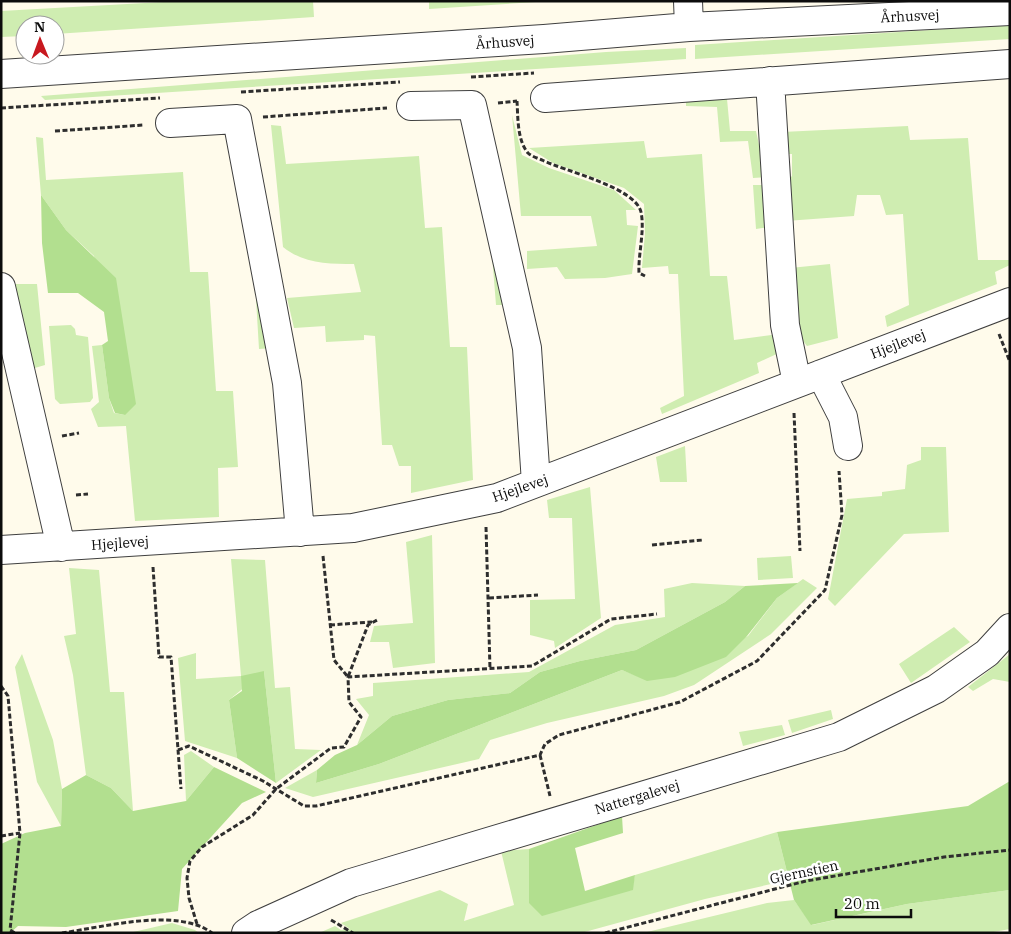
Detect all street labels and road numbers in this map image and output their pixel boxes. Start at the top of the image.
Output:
street label: Århusvej [880,4,940,27]
street label: Århusvej [475,30,535,53]
street label: Hjejlevej [868,325,928,363]
street label: Hjejlevej [490,470,550,506]
street label: Hjejlevej [91,532,149,554]
street label: Nattergalevej [592,776,682,818]
street label: Gjernstien [768,856,840,888]

